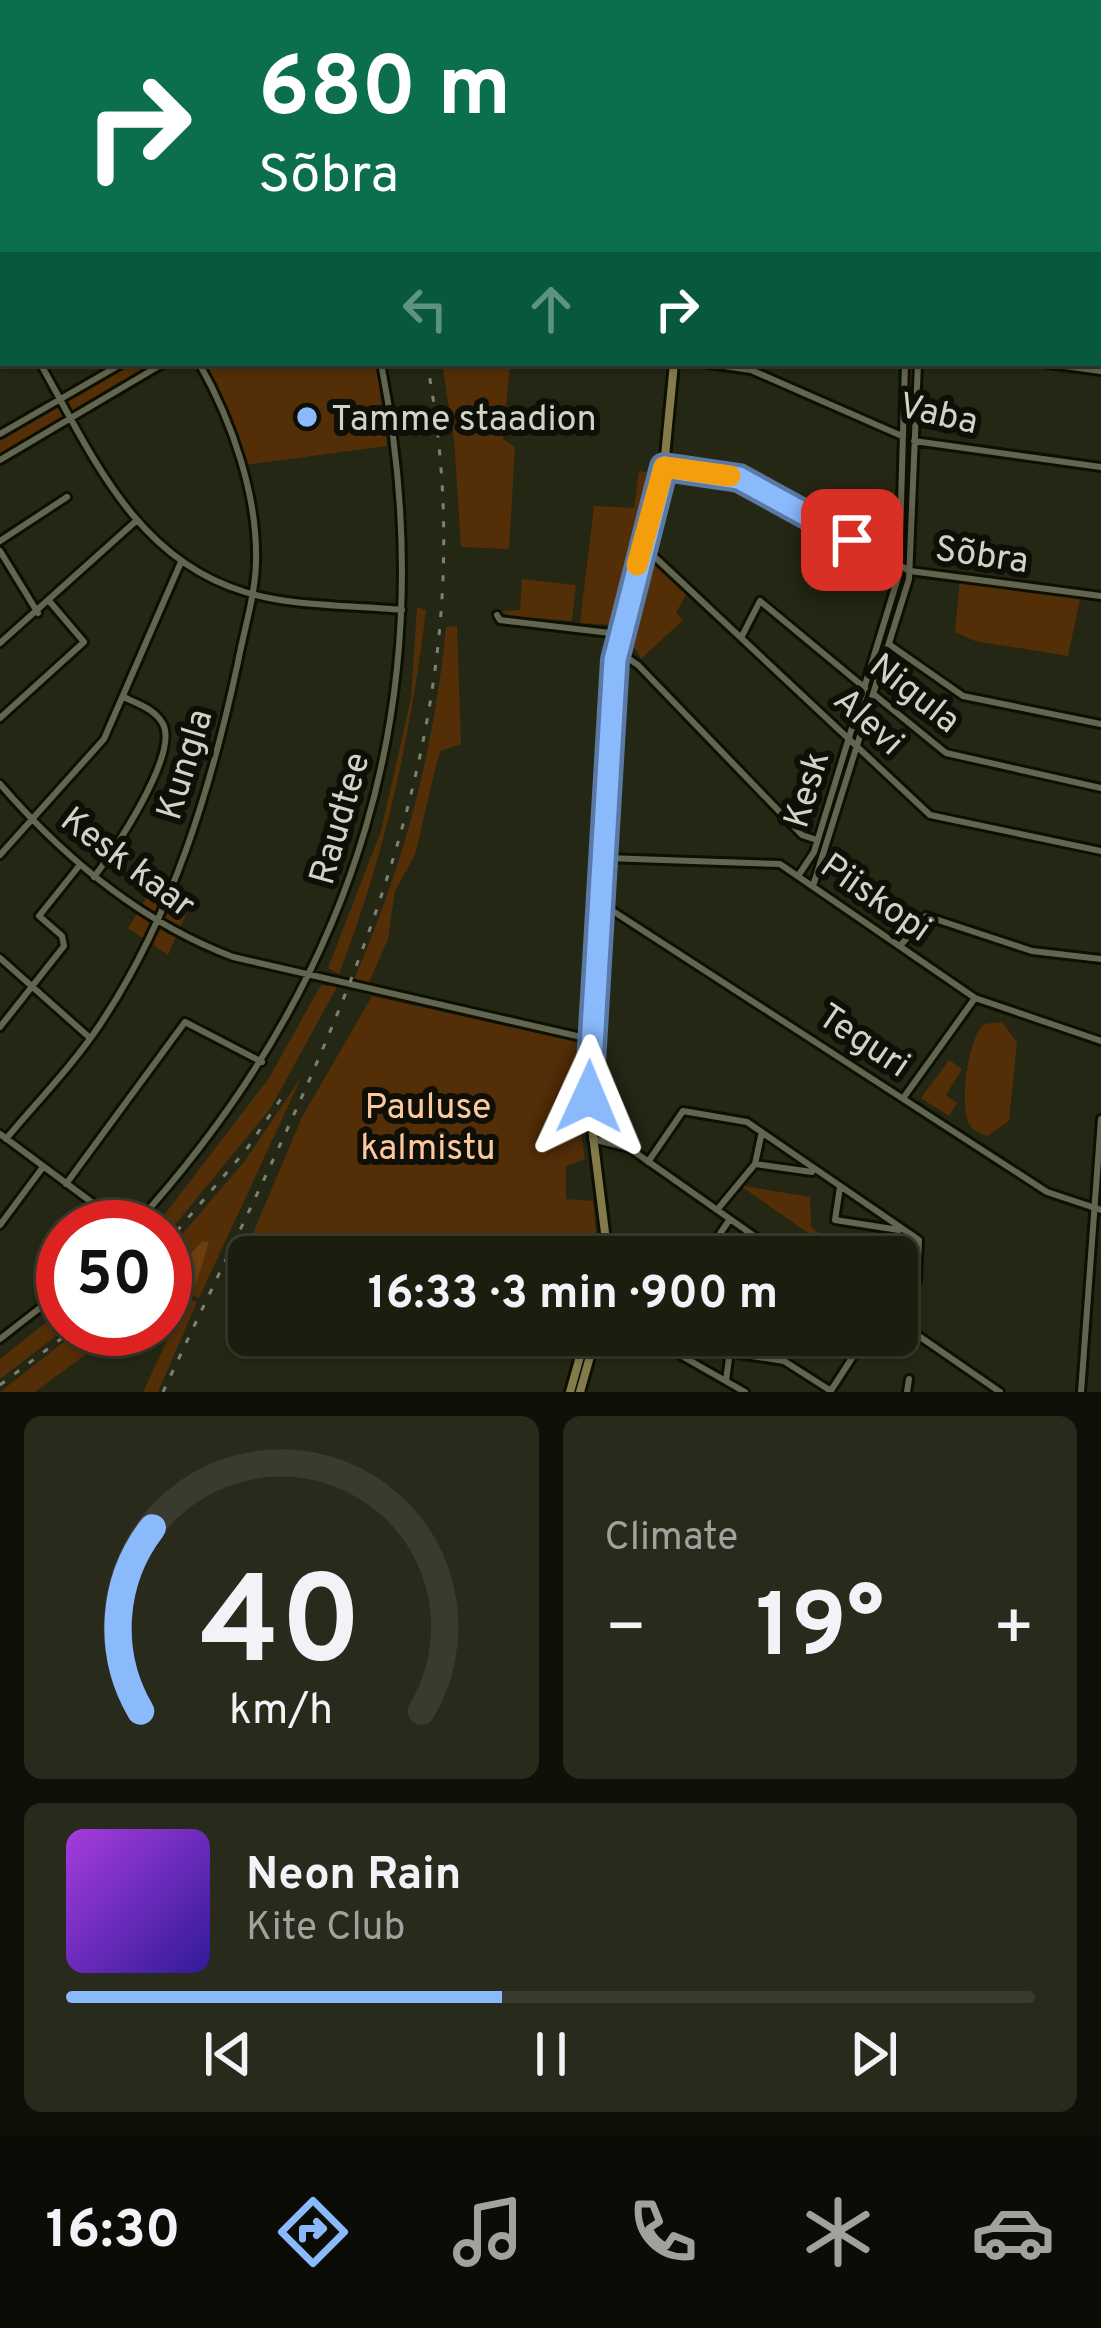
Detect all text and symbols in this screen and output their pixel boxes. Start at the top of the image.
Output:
text: 680 m [258,39,511,145]
icon: right [60,48,216,204]
text: Sõbra [258,143,399,212]
icon: left [392,276,458,342]
icon: ahead [518,276,584,342]
icon: right [644,276,710,342]
street label: Vaba [894,385,982,447]
place label: Tamme staadion [331,398,597,444]
marker: Tamme staadion [294,404,320,430]
pin [801,489,903,591]
icon: arrive [819,507,885,573]
street label: Sõbra [932,528,1031,586]
street label: Nigula [859,645,968,745]
street label: Alevi [822,679,912,767]
street label: Kungla [148,704,225,826]
street label: Kesk [775,746,842,834]
street label: Raudtee [301,748,383,891]
street label: Kesk kaar [50,799,203,930]
street label: Piiskopi [810,845,939,954]
street label: Teguri [808,995,918,1090]
position arrow [526,1034,652,1160]
park label: Pauluse kalmistu [360,1086,496,1173]
speed limit sign: 50 [36,1200,192,1356]
text: 16:33 · 3 min · 900 m [368,1267,778,1324]
text: Climate [605,1515,738,1564]
text: 40 [200,1550,362,1708]
text: 19° [755,1575,884,1688]
text: − [605,1590,647,1673]
text: + [992,1590,1035,1673]
text: km/h [229,1684,333,1738]
text: Neon Rain [246,1848,462,1905]
text: Kite Club [246,1905,405,1954]
icon: previous [195,2021,261,2087]
icon: pause [518,2021,584,2087]
icon: next [841,2021,907,2087]
icon: directions [271,2190,355,2274]
icon: music [446,2190,530,2274]
icon: phone [621,2190,705,2274]
icon: climate [796,2190,880,2274]
icon: car [971,2190,1055,2274]
text: 16:30 [46,2198,180,2267]

